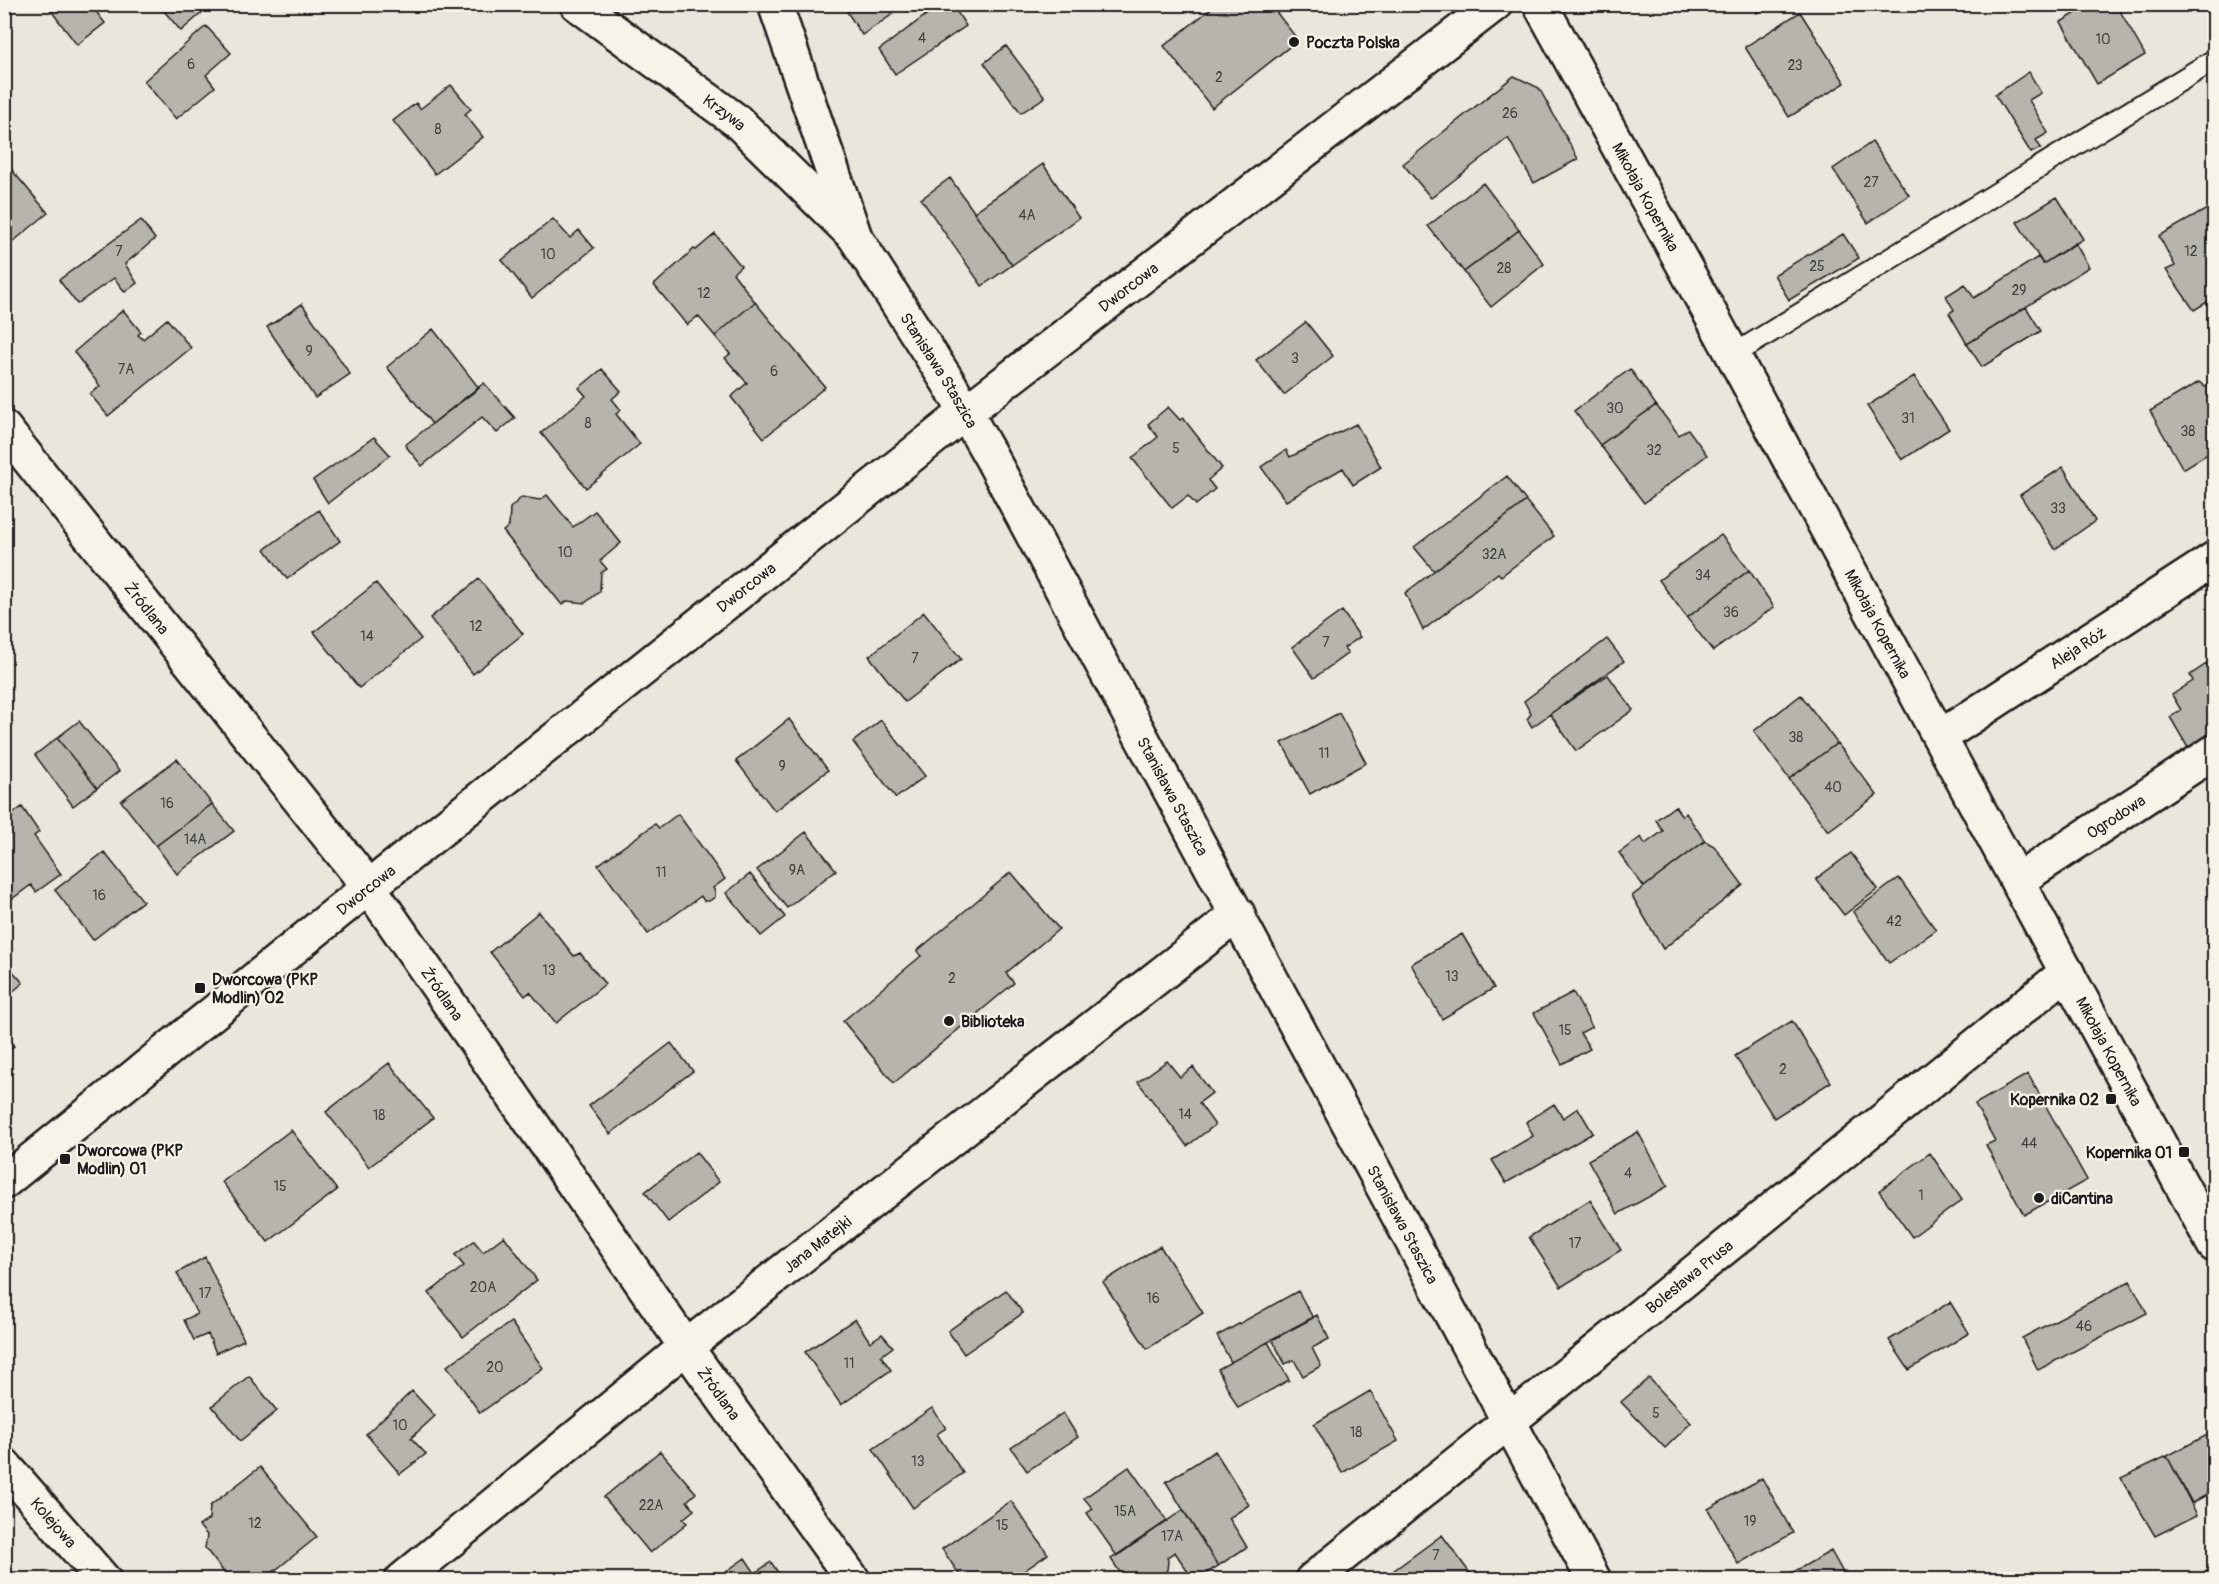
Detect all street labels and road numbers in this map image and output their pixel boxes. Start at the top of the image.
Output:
street label: Krzywa [699,90,750,135]
street label: Mikołaja Kopernika [1607,139,1683,255]
street label: Dworcowa [1095,258,1163,317]
street label: Stanisława Staszica [895,309,982,432]
street label: Dworcowa [713,558,780,617]
street label: Mikołaja Kopernika [1840,566,1915,682]
street label: Źródlana [120,579,173,639]
street label: Aleja Róż [2046,623,2110,674]
street label: Stanisława Staszica [1132,734,1212,860]
street label: Ogrodowa [2083,791,2150,844]
street label: Dworcowa [333,861,400,920]
street label: Źródlana [416,963,467,1025]
street label: Mikołaja Kopernika [2071,994,2146,1110]
street label: Stanisława Staszica [1362,1162,1442,1288]
street label: Jana Matejki [780,1212,856,1278]
street label: Bolesława Prusa [1642,1236,1737,1318]
street label: Źródlana [692,1363,744,1424]
street label: Kolejowa [26,1494,80,1552]

